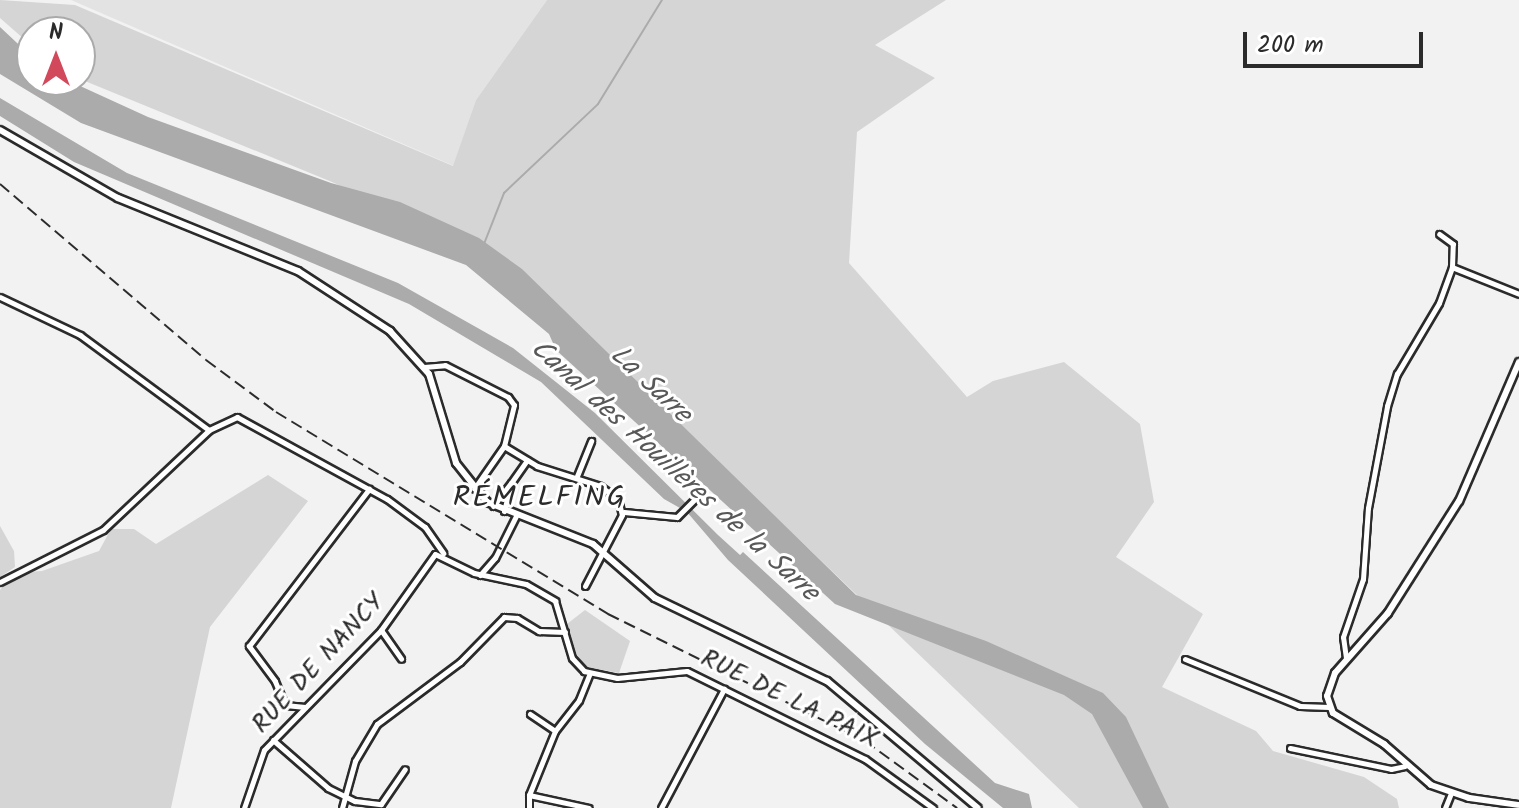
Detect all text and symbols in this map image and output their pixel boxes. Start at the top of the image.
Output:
north arrow [16,16,96,96]
text: N [49,16,63,51]
scale bar [1247,16,1427,66]
text: 200 m [1257,26,1324,65]
water label: Canal des Houillères de la Sarre [523,333,825,609]
water label: La Sarre [602,339,698,431]
district label: RÉMELFING [453,480,627,516]
street label: RUE DE NANCY [246,587,392,741]
street label: RUE DE LA PAIX [695,644,883,756]

